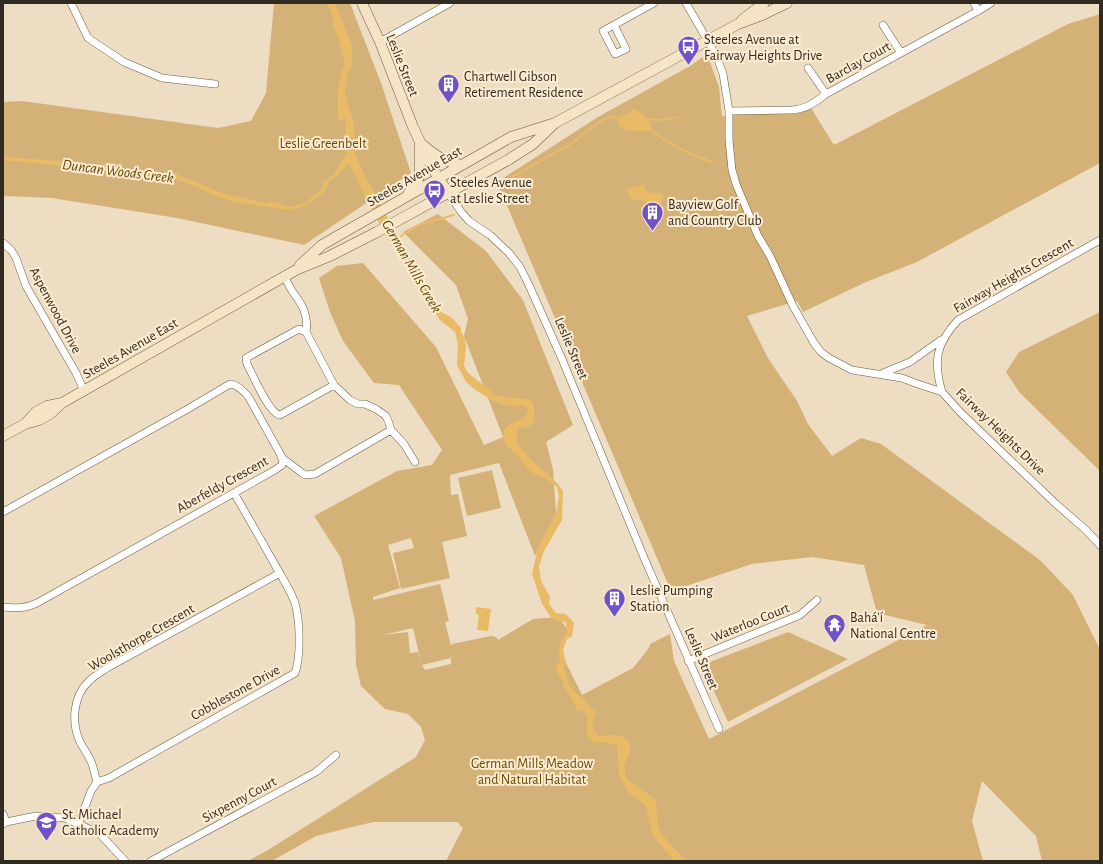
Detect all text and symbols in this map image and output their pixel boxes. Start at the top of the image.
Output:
street label: Leslie Street [383,32,421,99]
place label: Steeles Avenue at Fairway Heights Drive [704,33,822,63]
bus stop icon: Steeles Avenue at Fairway Heights Drive [676,34,702,67]
street label: Barclay Court [824,39,894,86]
place label: Chartwell Gibson Retirement Residence [464,70,583,100]
building icon: Chartwell Gibson Retirement Residence [436,71,462,104]
park label: Leslie Greenbelt [279,137,367,151]
street label: Steeles Avenue East [365,144,465,210]
water label: Duncan Woods Creek [61,157,175,186]
place label: Steeles Avenue at Leslie Street [450,176,532,206]
bus stop icon: Steeles Avenue at Leslie Street [422,177,448,210]
place label: Bayview Golf and Country Club [668,198,762,228]
building icon: Bayview Golf and Country Club [639,199,665,232]
water label: German Mills Creek [379,217,444,315]
street label: Fairway Heights Crescent [951,236,1076,316]
street label: Aspenwood Drive [27,265,84,356]
street label: Leslie Street [552,315,591,382]
street label: Steeles Avenue East [81,316,181,382]
street label: Fairway Heights Drive [953,386,1048,478]
street label: Aberfeldy Crescent [174,454,271,516]
place label: Leslie Pumping Station [630,584,713,614]
building icon: Leslie Pumping Station [601,585,627,618]
street label: Waterloo Court [709,601,792,645]
street label: Woolsthorpe Crescent [86,602,197,674]
place label: Bahá'í National Centre [850,611,936,641]
temple icon: Bahá'í National Centre [821,612,847,645]
street label: Leslie Street [682,625,721,692]
street label: Cobblestone Drive [189,663,282,723]
park label: German Mills Meadow and Natural Habitat [471,757,594,787]
street label: Sixpenny Court [200,774,279,825]
place label: St. Michael Catholic Academy [62,808,159,838]
school or university icon: St. Michael Catholic Academy [33,809,59,842]

